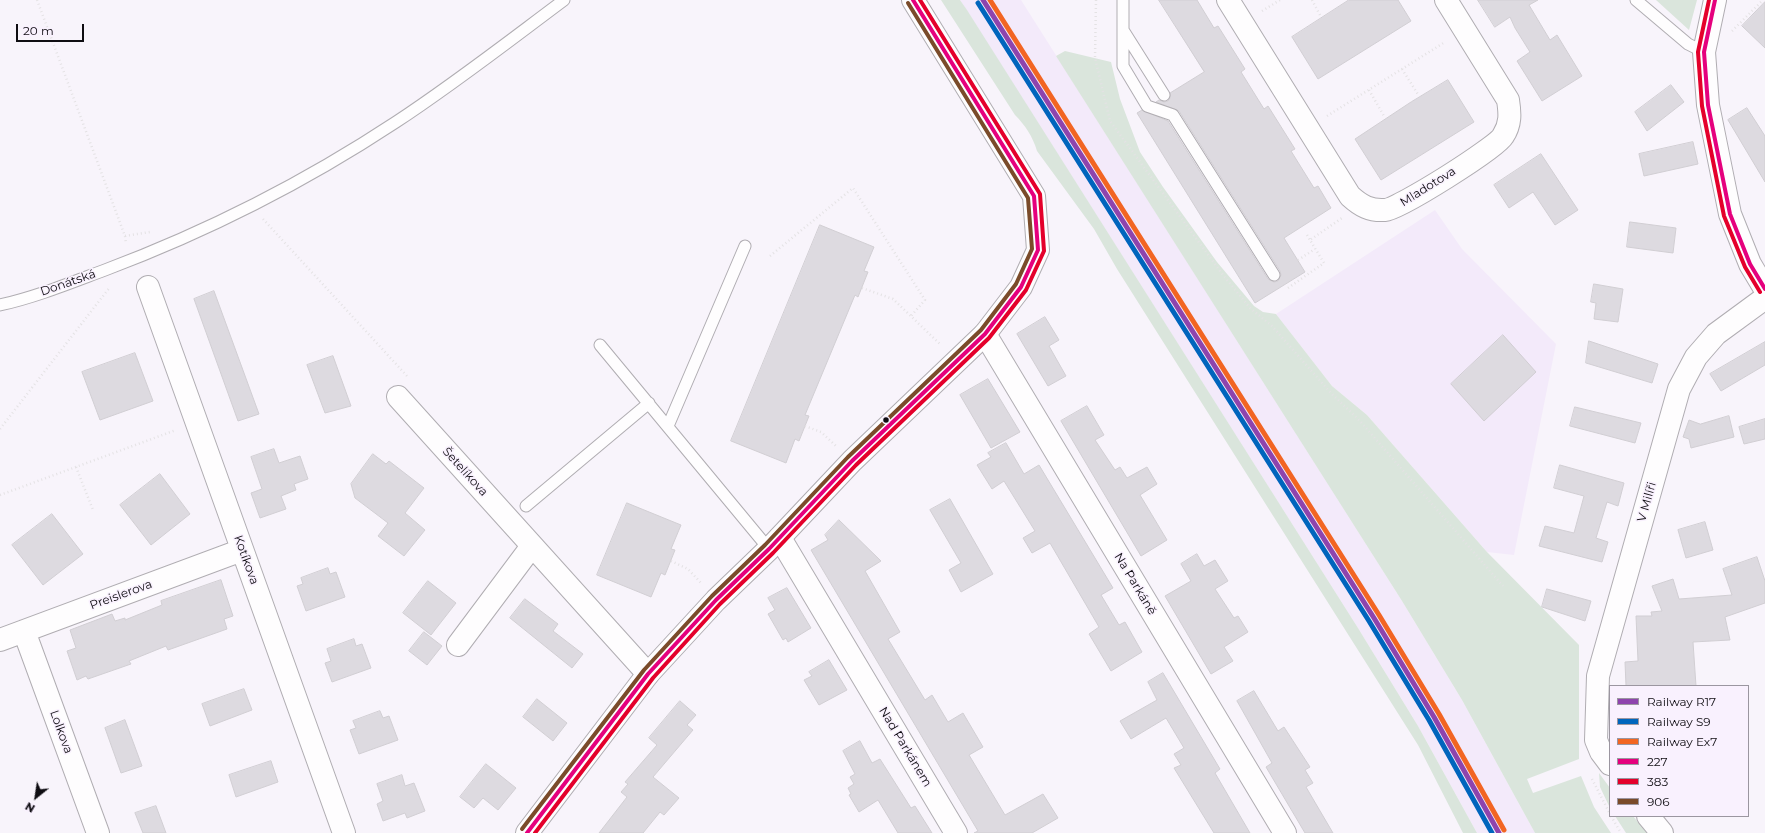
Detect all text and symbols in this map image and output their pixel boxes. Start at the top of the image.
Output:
scale bar [18,16,86,42]
text: 20 m [23,23,54,38]
street label: Mladotova [1398,164,1458,210]
street label: Donátská [38,267,98,299]
unlabelled marker [881,415,891,425]
street label: Šetelíkova [439,445,491,499]
street label: V Milíři [1634,480,1660,524]
street label: Kotíkova [230,533,262,587]
street label: Na Parkáně [1111,550,1159,618]
street label: Preislerova [88,577,154,613]
legend [1609,685,1749,817]
text: Railway R17 [1647,694,1716,709]
street label: Nad Parkánem [876,704,934,790]
street label: Lolkova [46,708,76,756]
text: Railway S9 [1647,714,1711,729]
text: Railway Ex7 [1647,734,1717,749]
text: 227 [1647,754,1668,769]
text: 383 [1647,774,1668,789]
north arrow [16,777,56,817]
text: 906 [1647,794,1670,809]
text: N [23,799,37,816]

